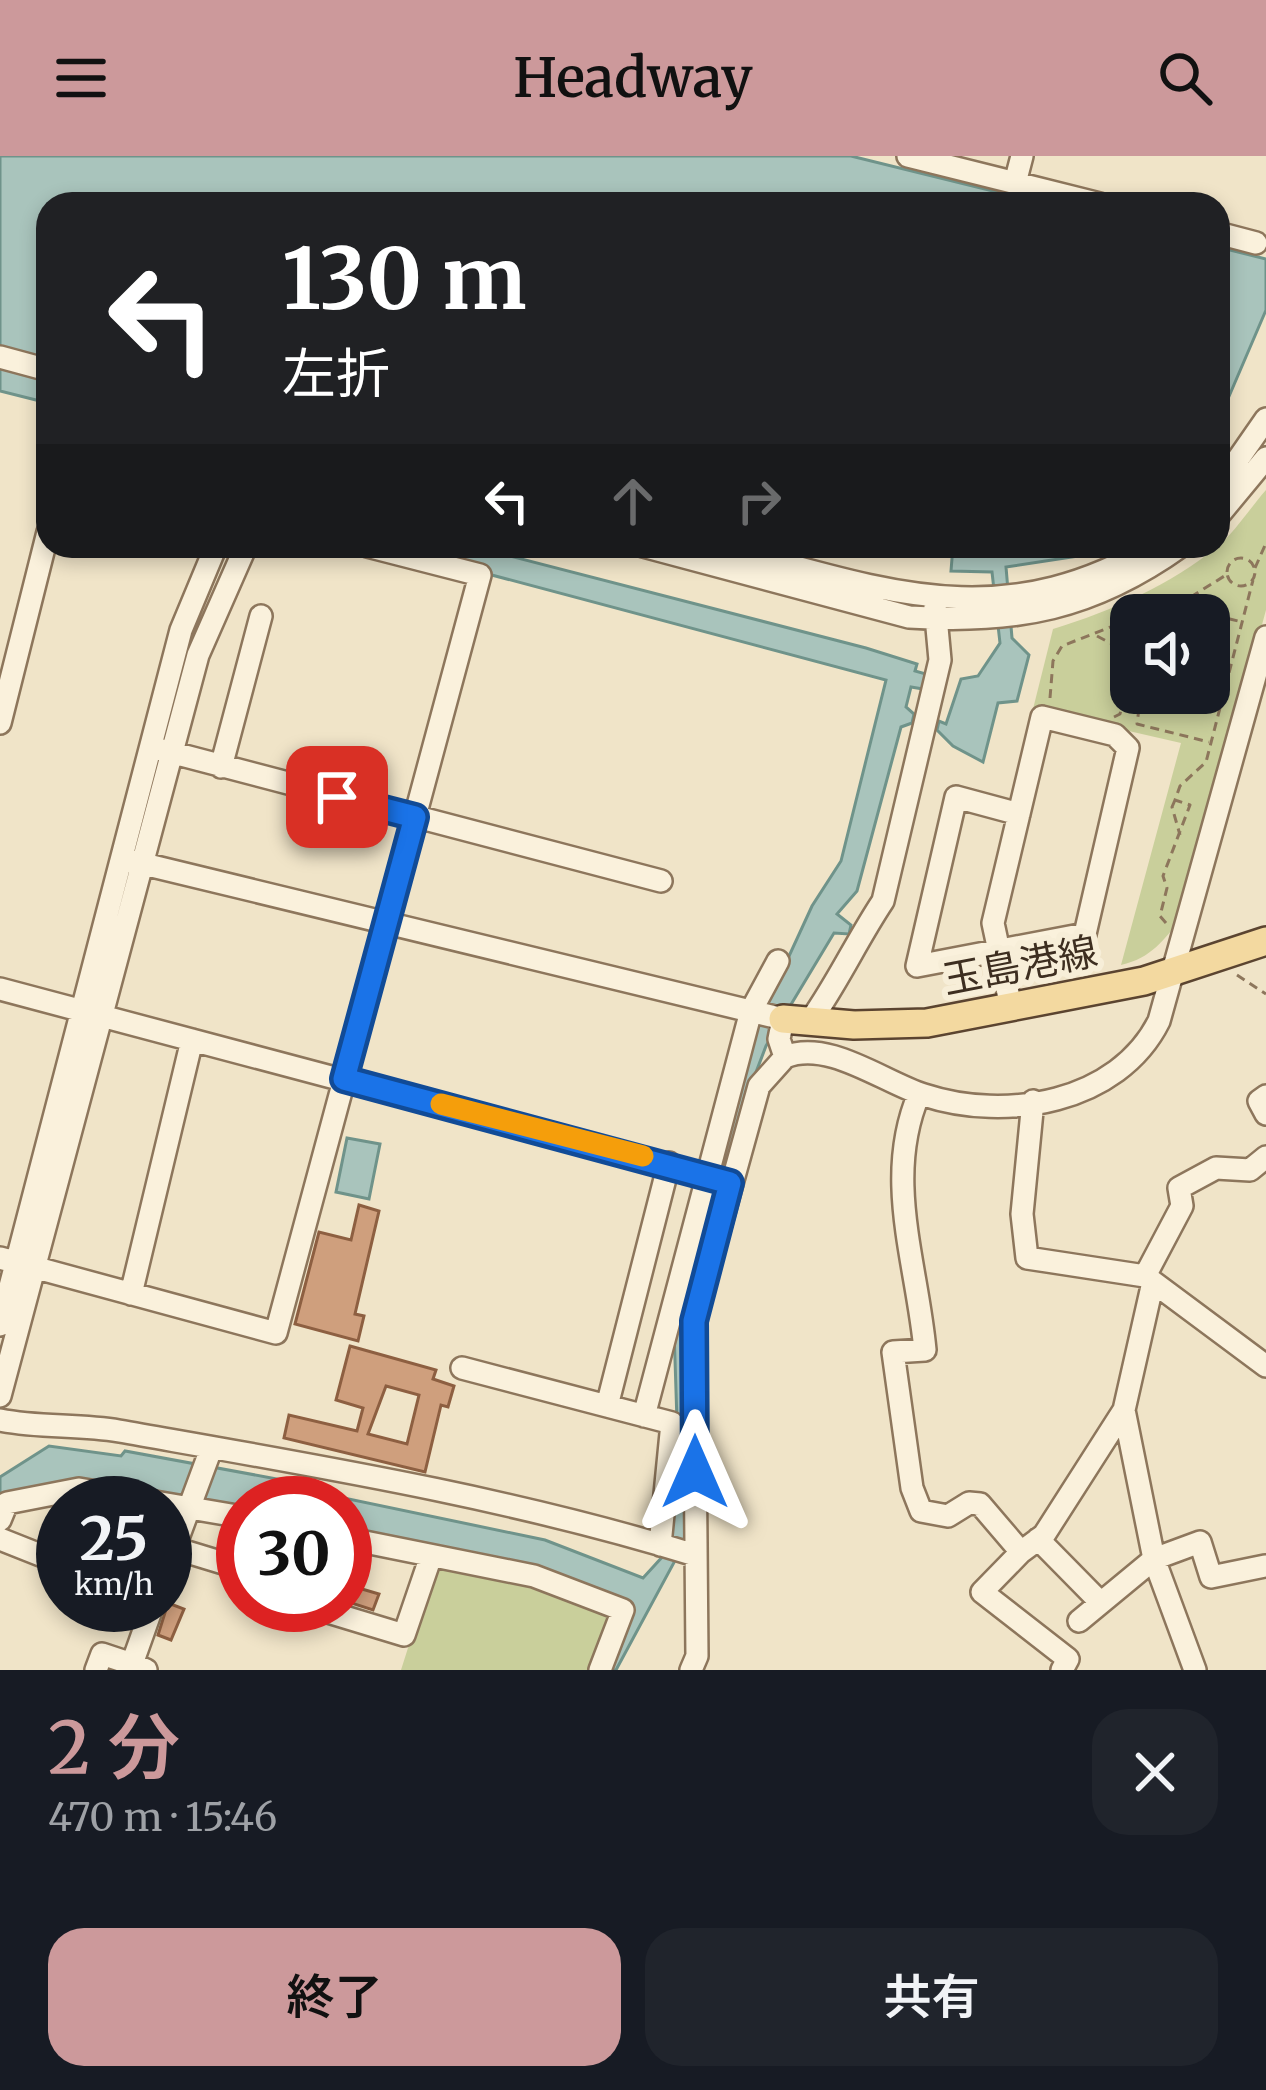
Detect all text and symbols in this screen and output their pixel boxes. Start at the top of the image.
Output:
text: Headway [513,44,753,112]
icon: menu [48,45,114,111]
icon: search [1152,45,1218,111]
text: 130 m [282,226,526,332]
icon: left [84,240,240,396]
text: 左折 [282,340,390,408]
icon: left [474,468,540,534]
icon: ahead [600,468,666,534]
icon: right [726,468,792,534]
map controls [1110,594,1230,714]
button: sound [1110,594,1230,714]
pin [286,746,388,848]
icon: arrive [304,764,370,830]
street label: 玉島港線 [939,927,1101,1004]
position arrow [632,1409,758,1535]
speed limit sign: 30 [216,1476,372,1632]
text: 25 [80,1501,148,1576]
text: km/h [74,1565,154,1603]
text: 2 分 [48,1702,180,1793]
button: close [1092,1709,1218,1835]
text: 470 m · 15:46 [48,1793,277,1842]
button: 終了 [48,1928,621,2066]
button: 共有 [645,1928,1218,2066]

